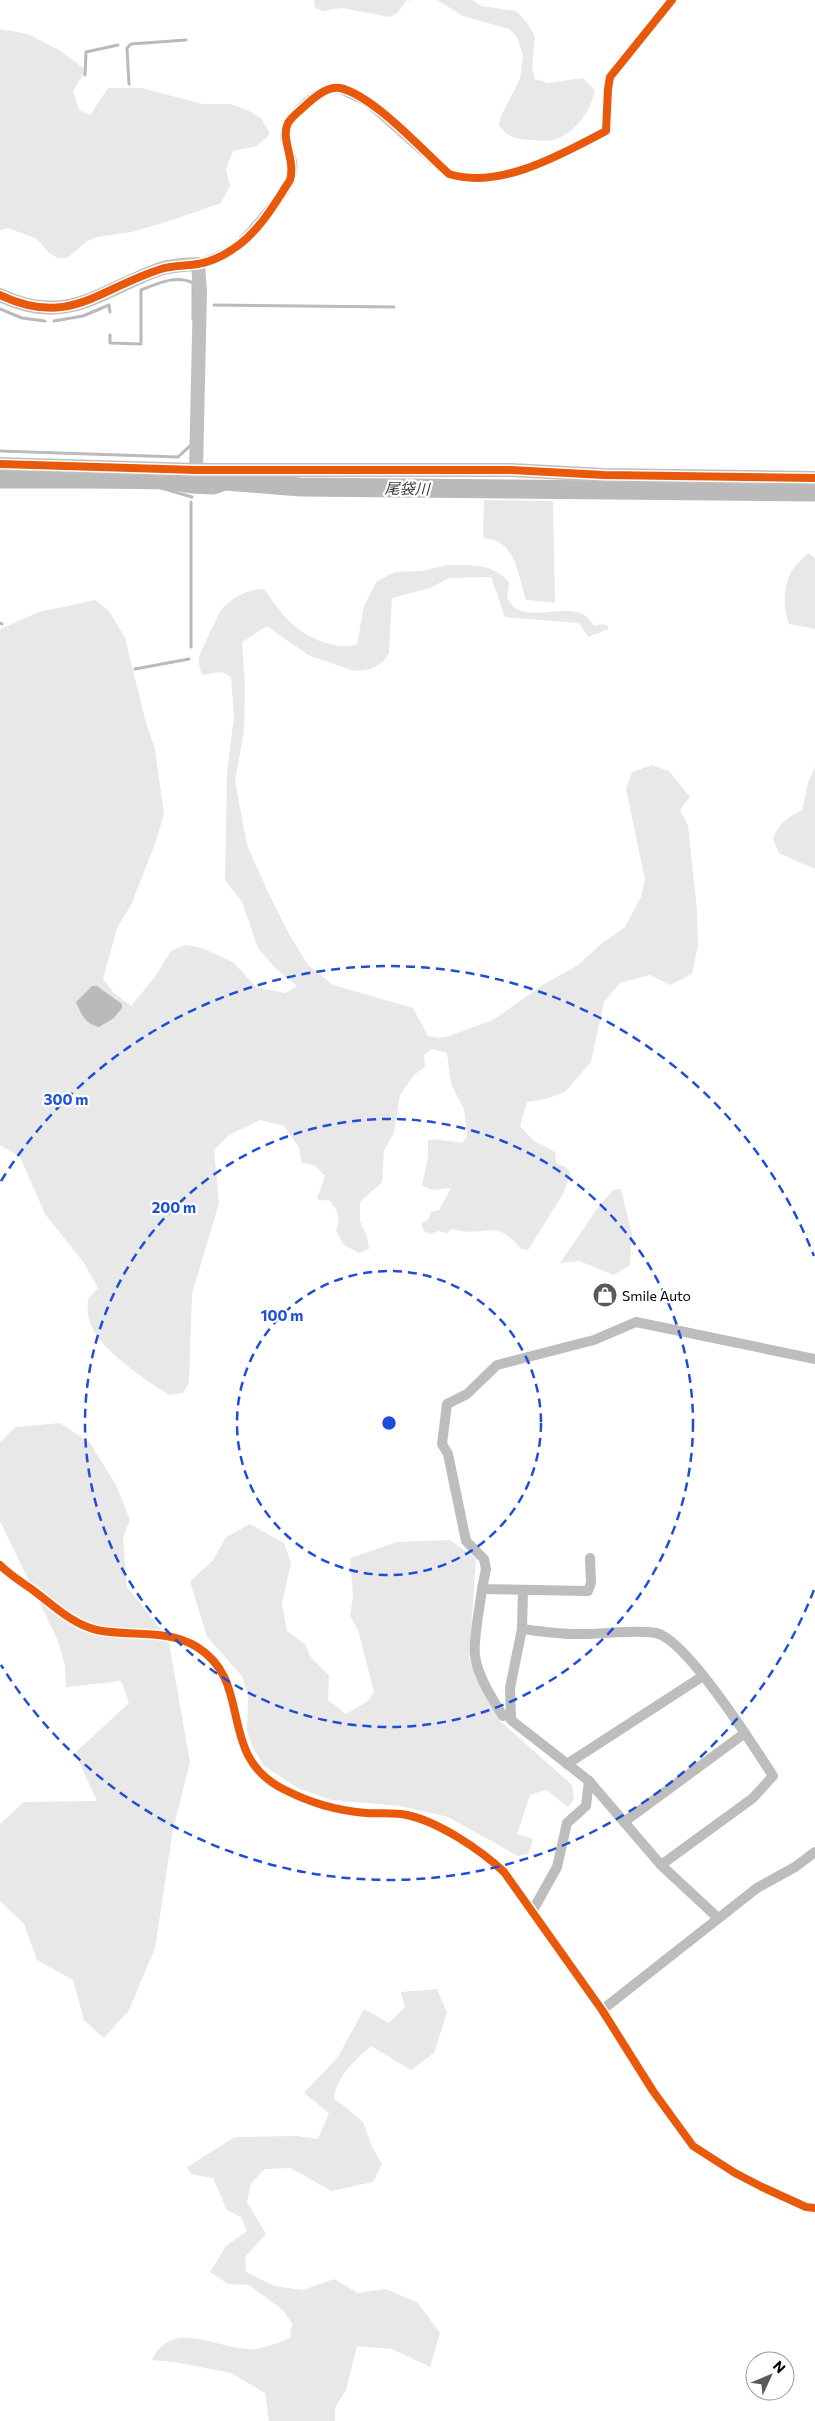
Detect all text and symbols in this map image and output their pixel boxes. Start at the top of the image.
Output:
water label: 尾袋川 [384,479,432,497]
text: 300 m [44,1090,88,1108]
text: 200 m [152,1198,196,1216]
shop icon: Smile Auto [592,1282,618,1308]
place label: Smile Auto [622,1287,691,1304]
text: 100 m [261,1306,303,1324]
centre of rings [380,1414,398,1432]
north arrow [745,2351,795,2401]
text: N [770,2357,789,2376]

